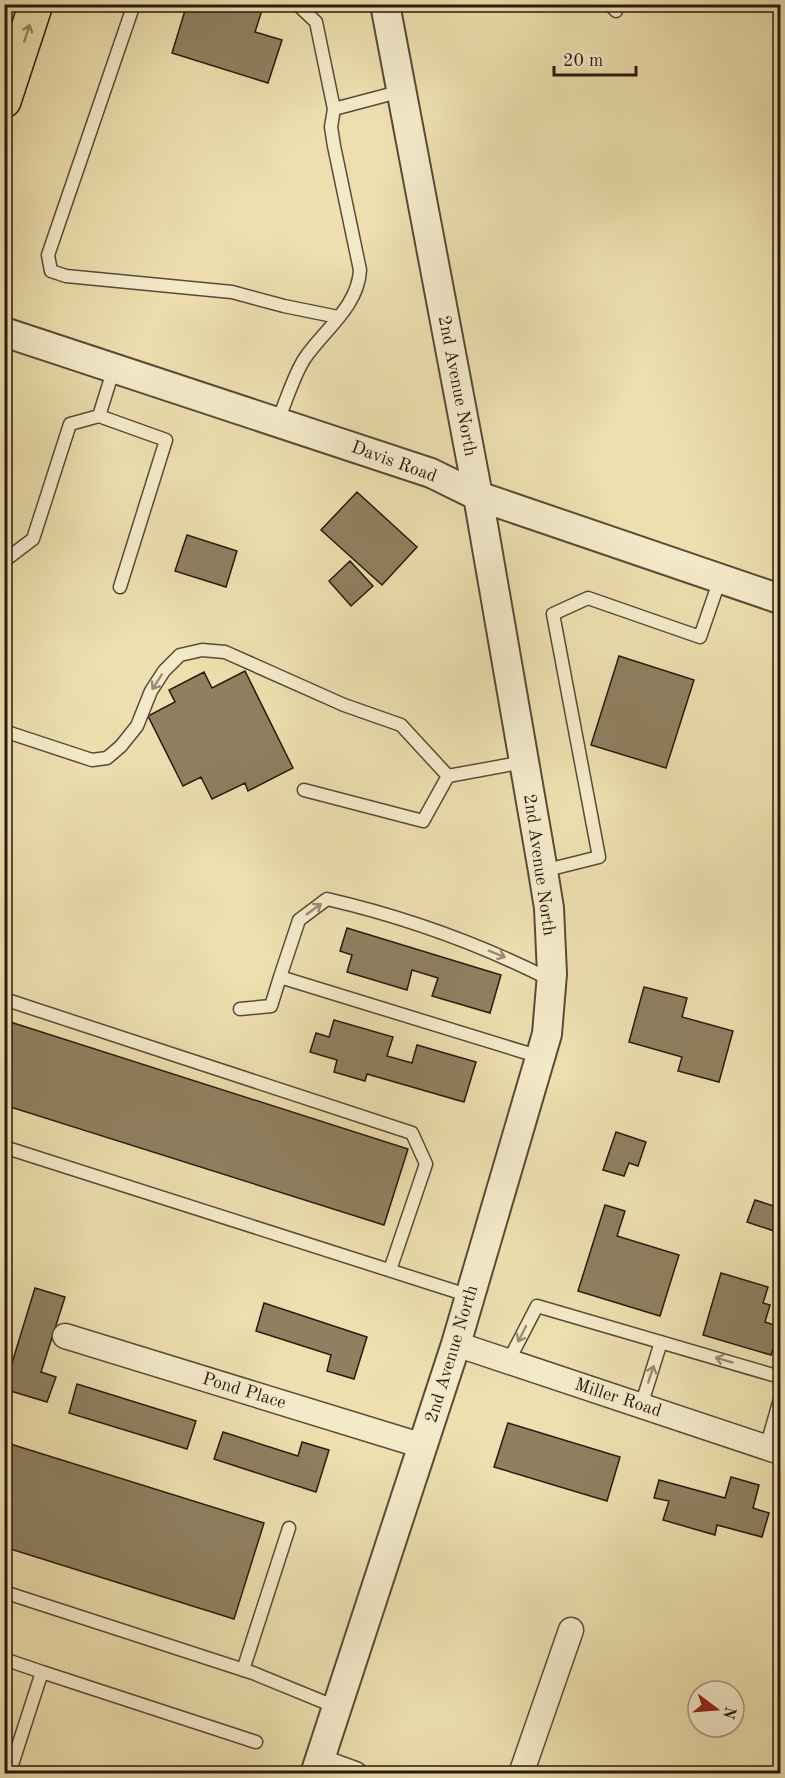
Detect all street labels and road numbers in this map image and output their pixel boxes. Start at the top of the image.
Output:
street label: 2nd Avenue North [435,314,480,458]
street label: Davis Road [349,438,439,486]
street label: 2nd Avenue North [520,793,558,937]
street label: 2nd Avenue North [422,1283,482,1425]
street label: Pond Place [200,1370,288,1412]
street label: Miller Road [572,1375,664,1421]

